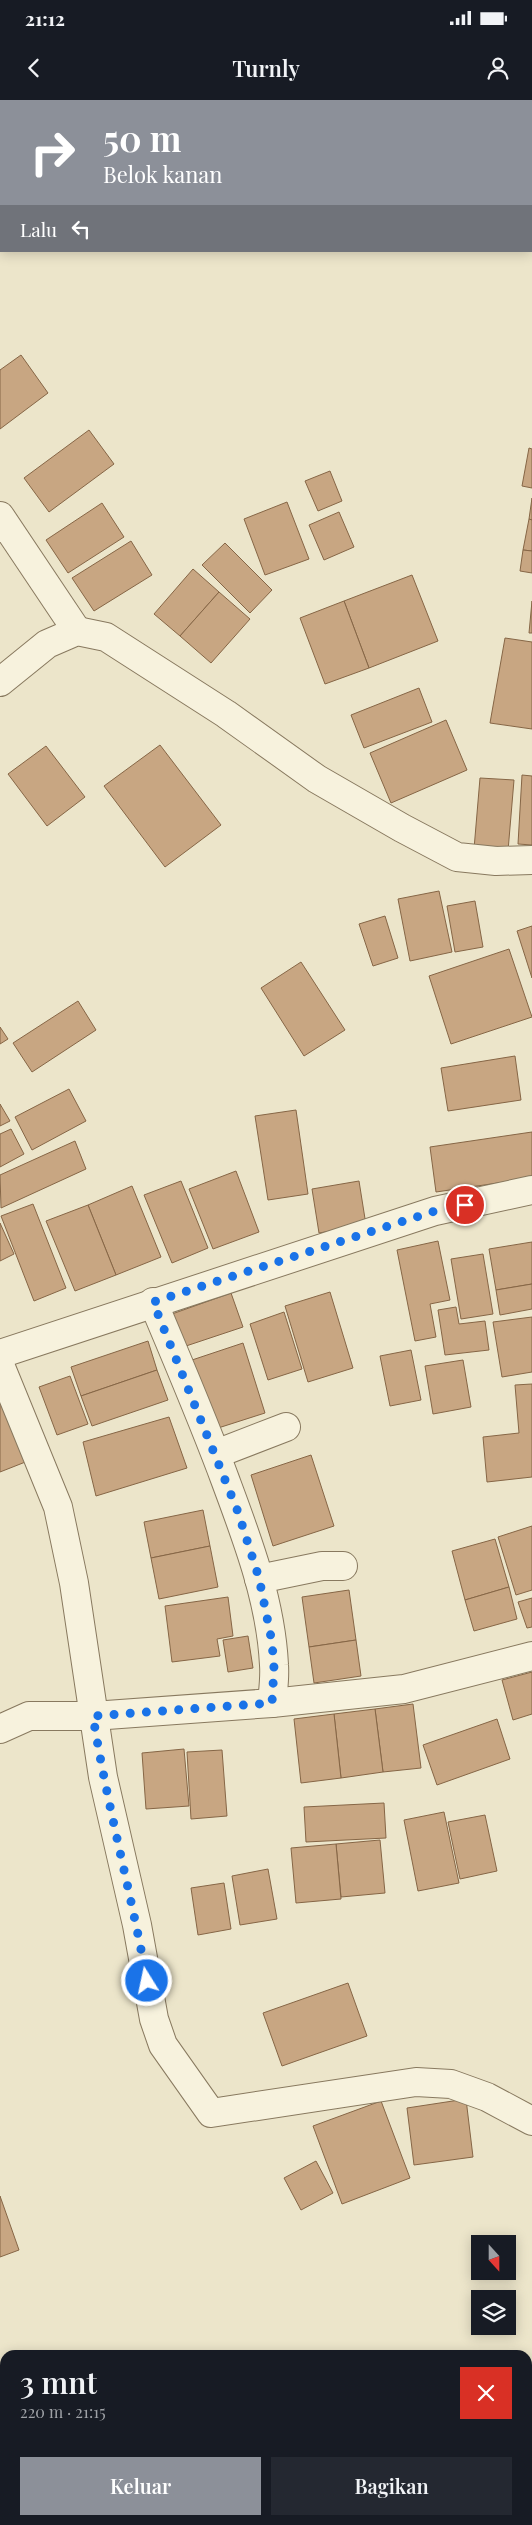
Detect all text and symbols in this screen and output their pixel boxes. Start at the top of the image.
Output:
text: 21:12 [25,5,65,31]
text: Turnly [232,53,300,83]
icon: back [20,54,48,82]
icon: person [484,54,512,82]
text: 50 m [103,114,181,161]
icon: right [20,120,85,185]
text: Belok kanan [103,159,222,189]
icon: left [67,215,95,243]
text: Lalu [20,216,57,242]
pin [444,1184,486,1226]
icon: arrive [451,1191,479,1219]
position arrow [120,1954,172,2006]
north arrow [471,2235,516,2280]
map controls [471,2235,516,2335]
button: layers [471,2290,516,2335]
text: 3 mnt [20,2362,97,2402]
button: close [460,2367,512,2419]
text: 220 m · 21:15 [20,2401,106,2422]
button: Keluar [20,2457,261,2515]
button: Bagikan [271,2457,512,2515]

